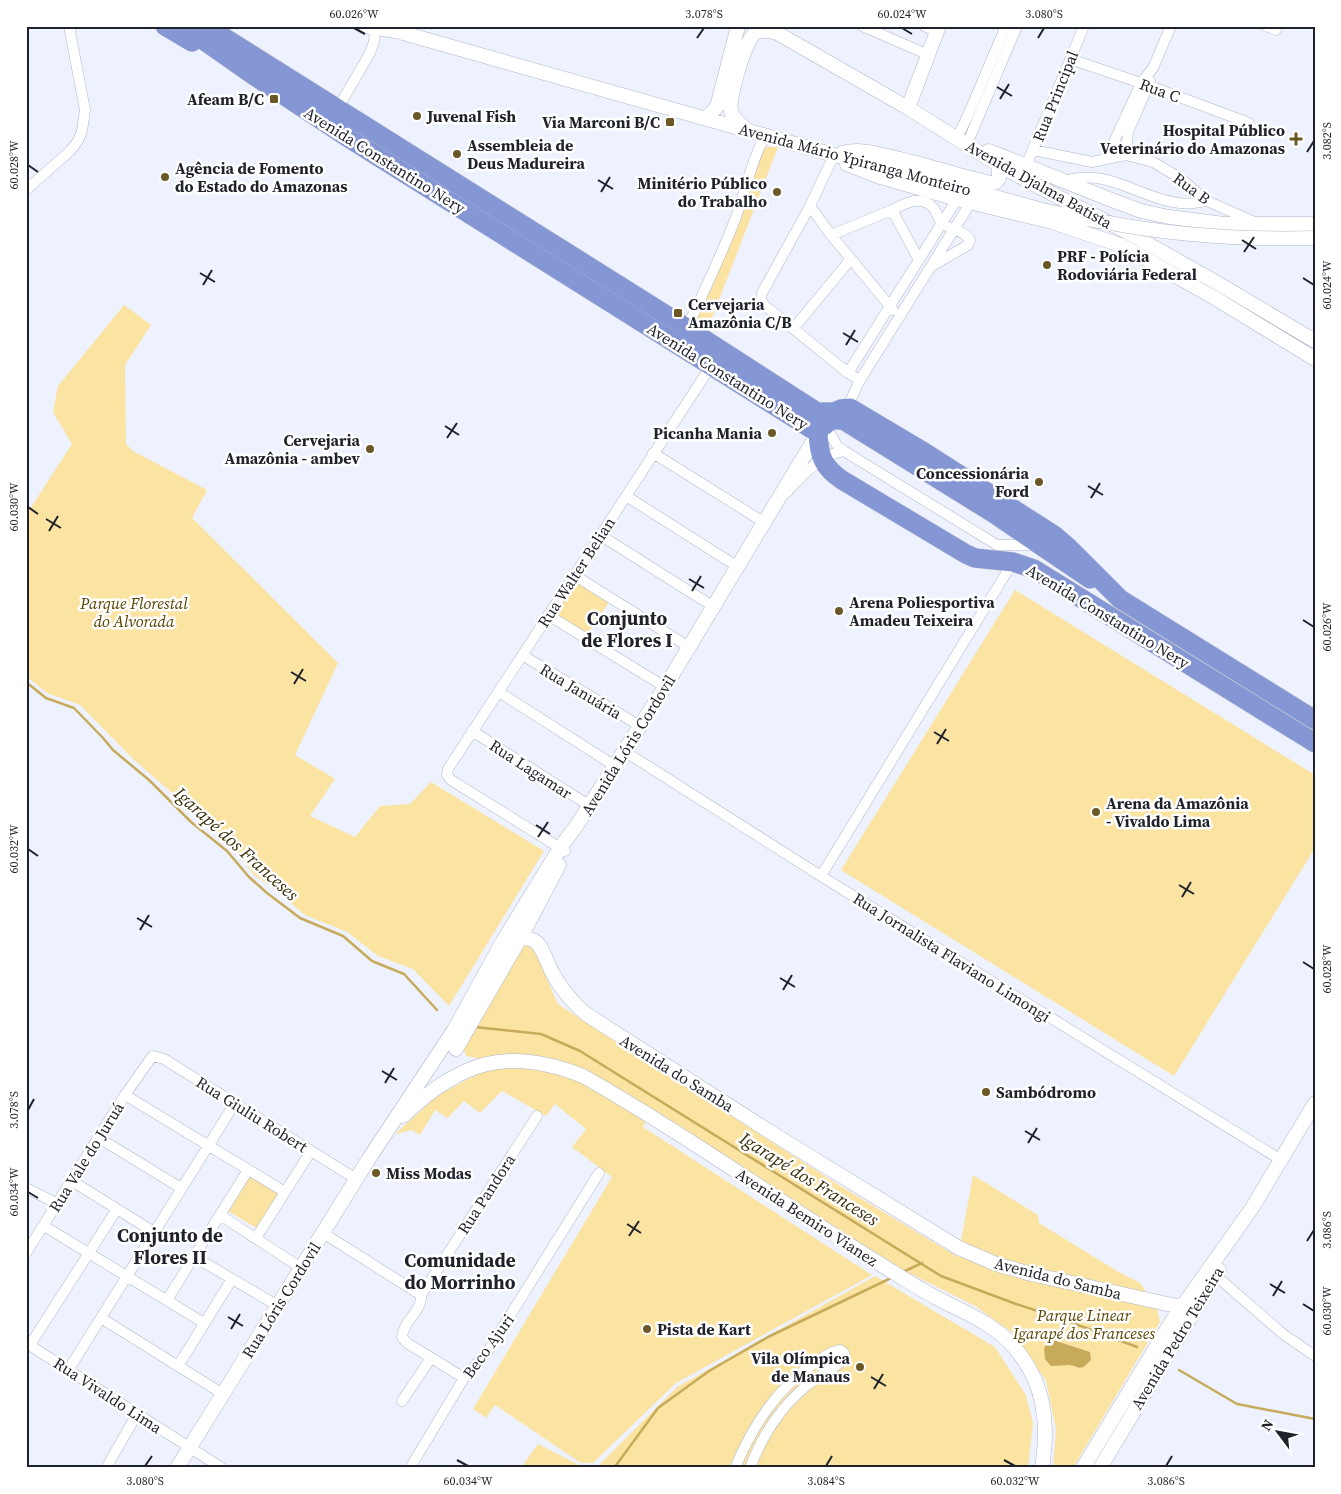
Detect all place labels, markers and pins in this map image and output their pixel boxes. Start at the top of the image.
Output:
place label: Afeam B/C [187,88,264,110]
marker: Afeam B/C [268,93,280,105]
place label: Juvenal Fish [426,105,516,127]
marker: Juvenal Fish [411,110,423,122]
place label: Via Marconi B/C [542,111,660,133]
marker: Via Marconi B/C [664,116,676,128]
place label: Hospital Público Veterinário do Amazonas [1100,119,1285,159]
marker: Hospital Público Veterinário do Amazonas [1289,132,1303,146]
place label: Assembleia de Deus Madureira [467,134,585,174]
marker: Assembleia de Deus Madureira [451,148,463,160]
place label: Agência de Fomento do Estado do Amazonas [175,157,348,197]
marker: Agência de Fomento do Estado do Amazonas [159,171,171,183]
place label: Minitério Público do Trabalho [637,172,767,212]
marker: Minitério Público do Trabalho [771,186,783,198]
place label: PRF - Polícia Rodoviária Federal [1057,245,1197,285]
marker: PRF - Polícia Rodoviária Federal [1041,259,1053,271]
place label: Cervejaria Amazônia C/B [688,293,792,333]
marker: Cervejaria Amazônia C/B [672,307,684,319]
place label: Picanha Mania [653,422,762,444]
marker: Picanha Mania [766,427,778,439]
place label: Cervejaria Amazônia - ambev [225,429,361,469]
marker: Cervejaria Amazônia - ambev [364,443,376,455]
place label: Concessionária Ford [916,462,1029,502]
marker: Concessionária Ford [1033,476,1045,488]
place label: Arena Poliesportiva Amadeu Teixeira [849,591,995,631]
marker: Arena Poliesportiva Amadeu Teixeira [833,605,845,617]
place label: Arena da Amazônia - Vivaldo Lima [1106,792,1249,832]
marker: Arena da Amazônia - Vivaldo Lima [1090,806,1102,818]
place label: Sambódromo [996,1081,1096,1103]
marker: Sambódromo [980,1086,992,1098]
place label: Miss Modas [386,1162,472,1184]
marker: Miss Modas [370,1167,382,1179]
place label: Pista de Kart [657,1318,751,1340]
marker: Pista de Kart [641,1323,653,1335]
place label: Vila Olímpica de Manaus [751,1347,850,1387]
marker: Vila Olímpica de Manaus [854,1361,866,1373]

